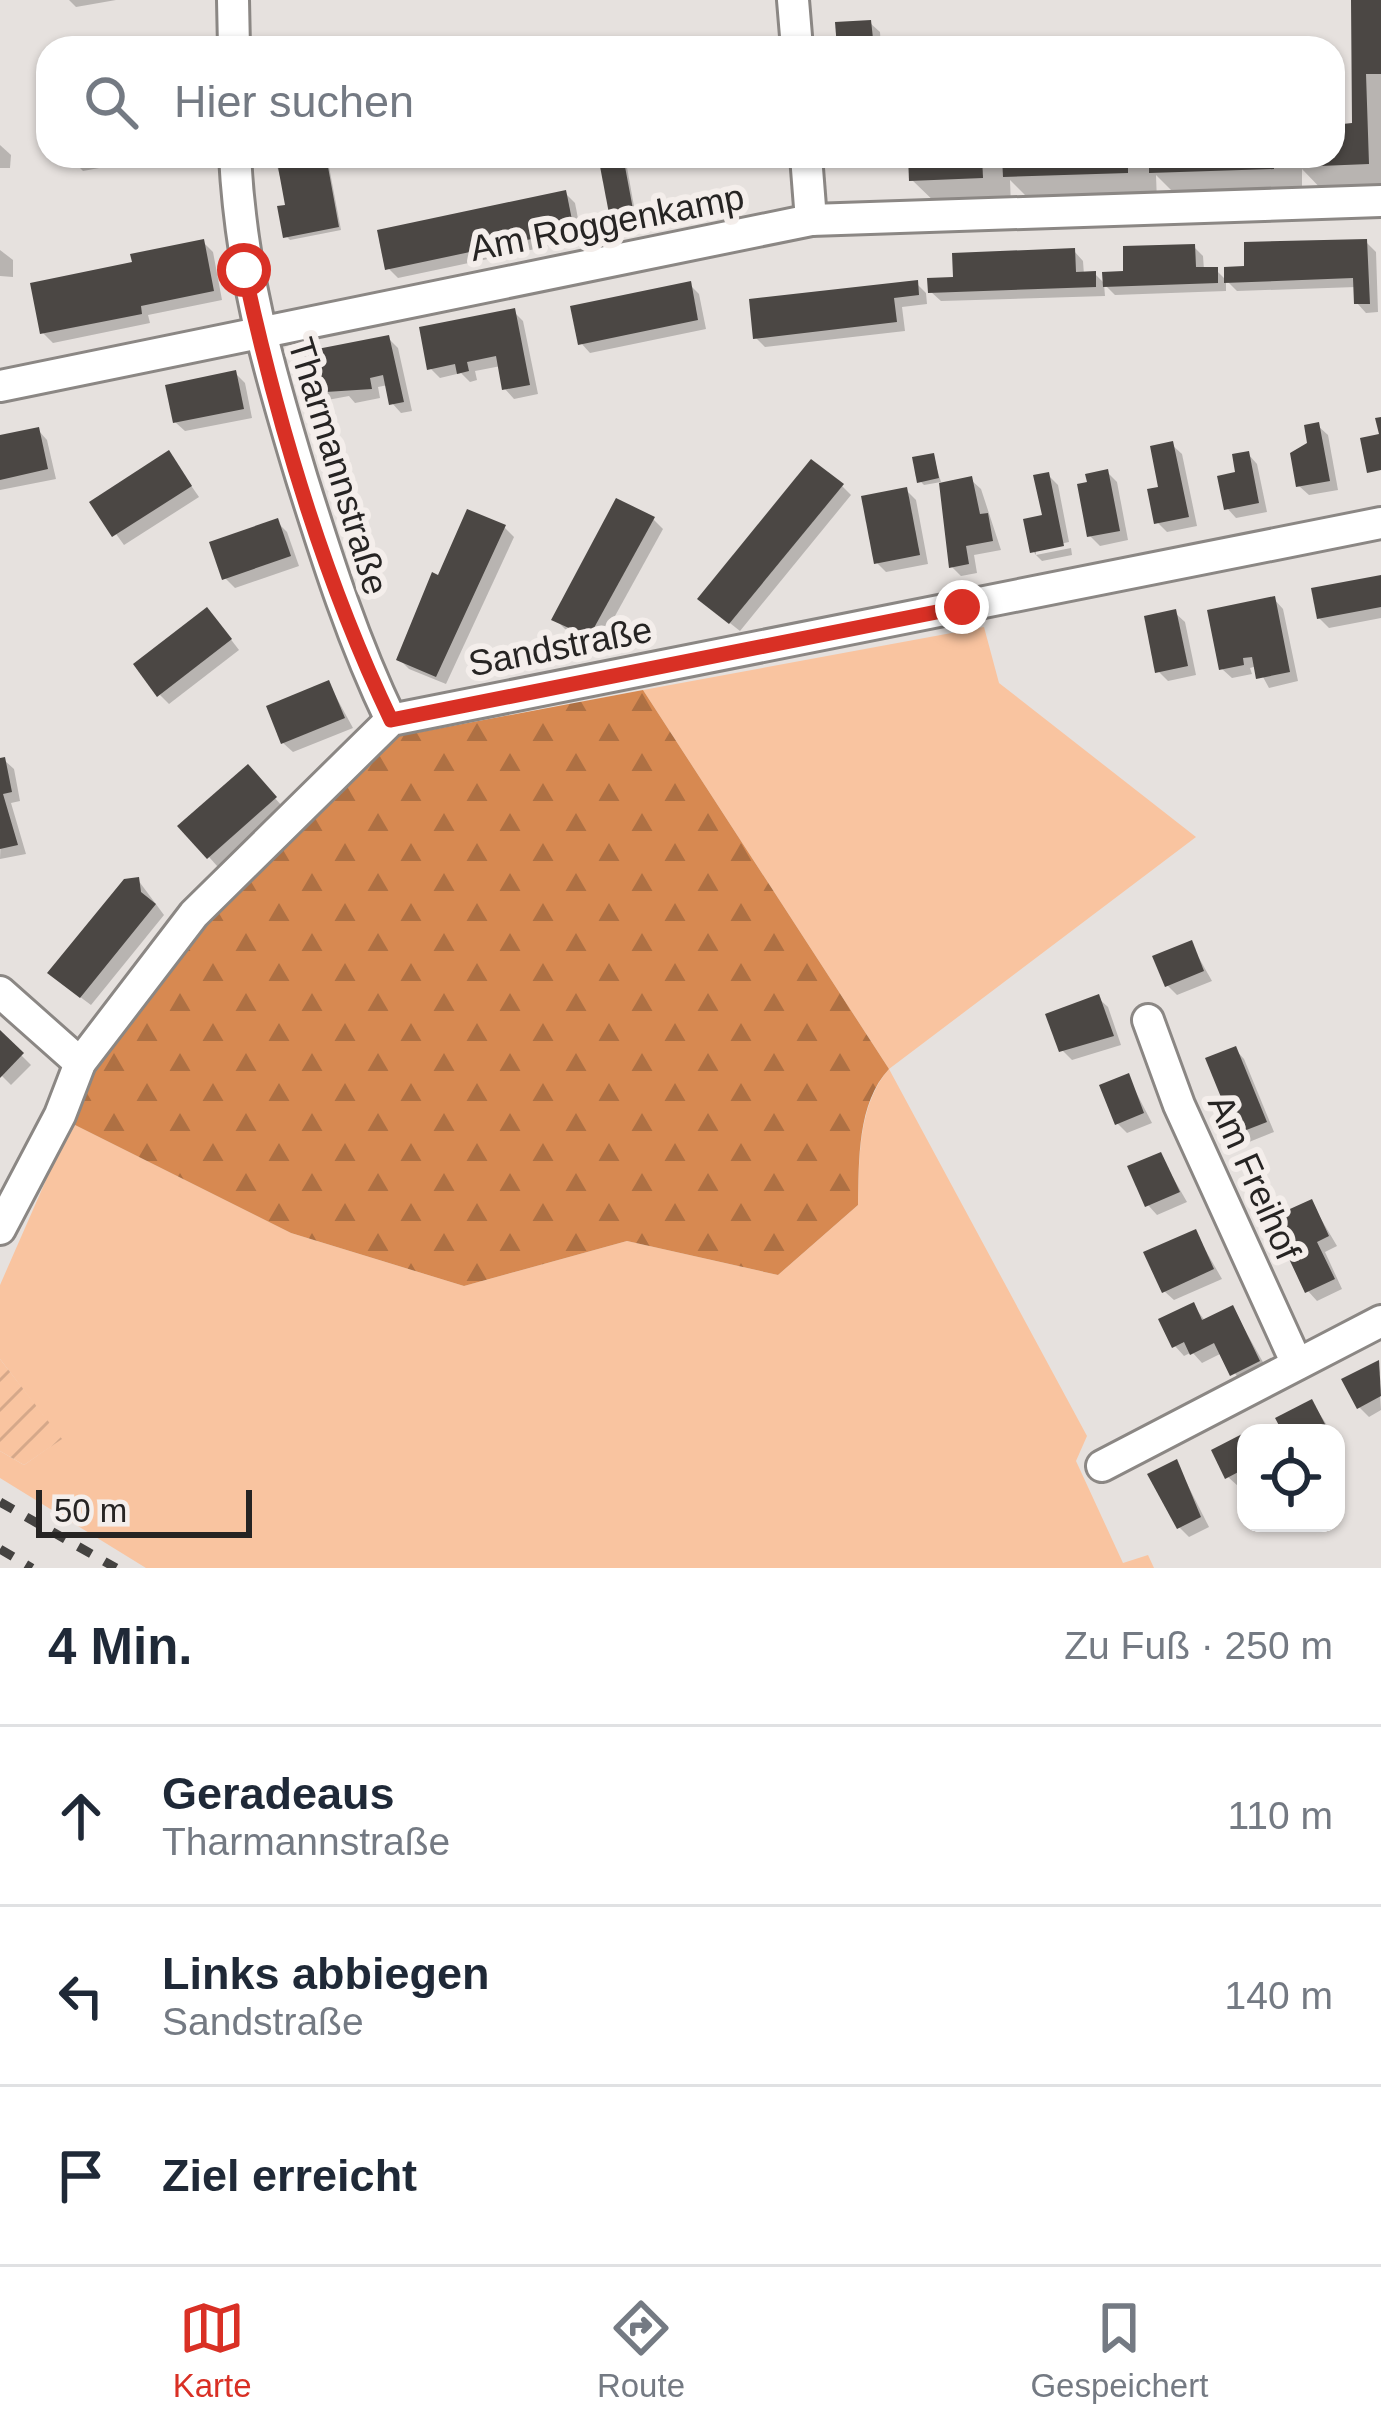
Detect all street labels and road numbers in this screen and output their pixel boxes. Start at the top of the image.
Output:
street label: Am Roggenkamp [467,176,748,269]
street label: Tharmannstraße [280,333,397,599]
street label: Sandstraße [465,609,655,684]
street label: Am Freihof [1200,1088,1309,1267]

